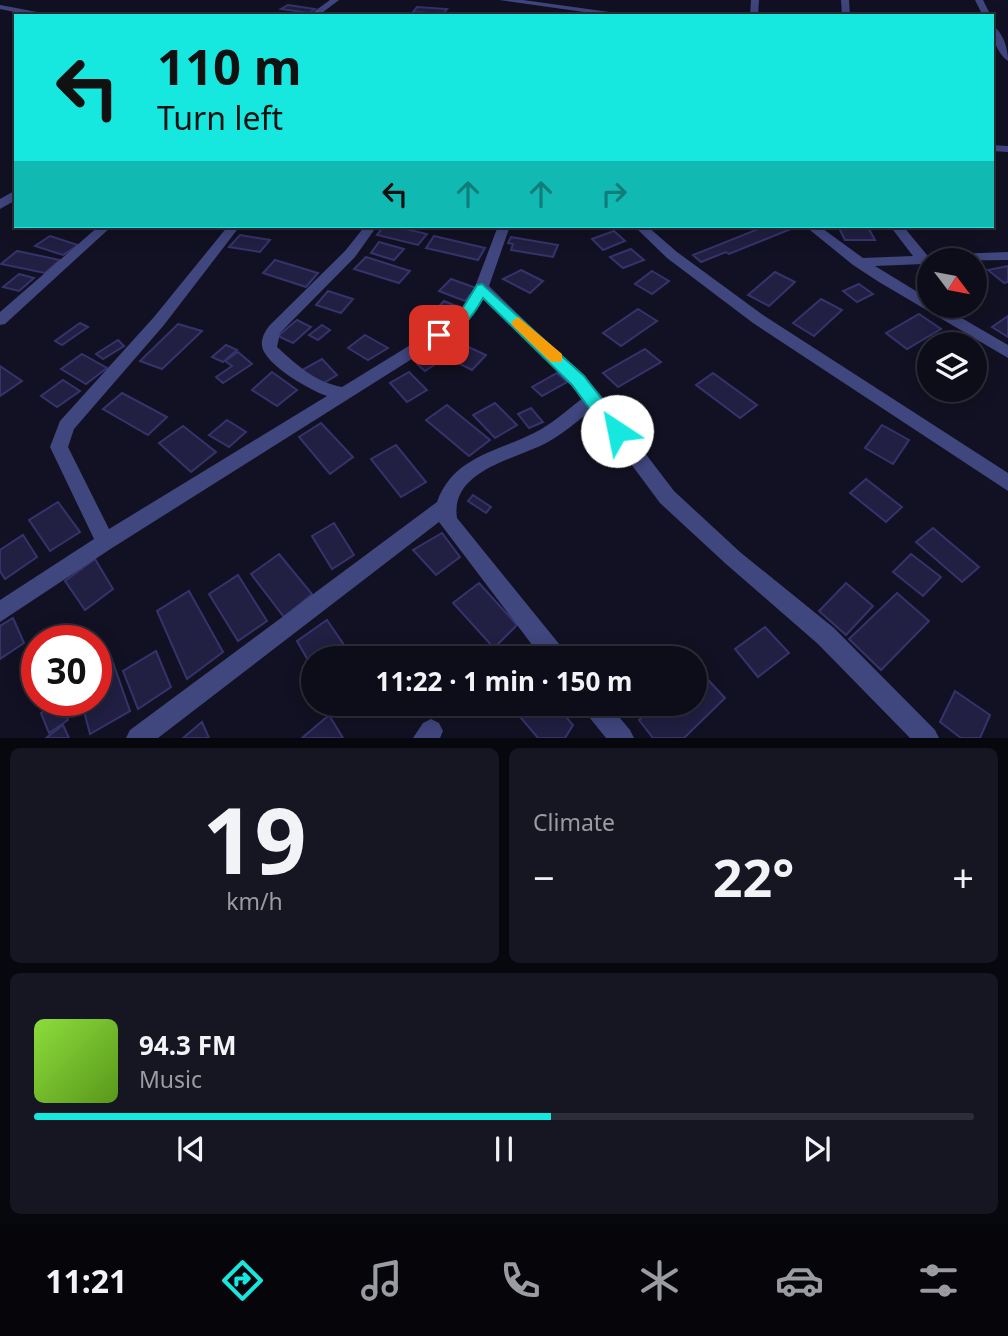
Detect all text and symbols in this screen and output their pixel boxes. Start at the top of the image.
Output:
text: 110 m [157,33,302,99]
icon: left [42,42,133,133]
text: Turn left [157,96,283,139]
icon: left [376,175,414,213]
icon: ahead [449,175,487,213]
icon: ahead [522,175,560,213]
icon: right [595,175,633,213]
north arrow [917,248,987,318]
map controls [917,248,987,402]
pin [409,305,469,365]
icon: arrive [420,316,458,354]
button: layers [917,332,987,402]
position arrow [580,394,654,468]
speed limit sign: 30 [21,625,112,716]
text: 11:22 · 1 min · 150 m [376,663,632,699]
text: 19 [202,777,307,901]
text: Climate [533,806,615,838]
text: 22° [713,841,794,912]
text: − [533,851,555,903]
text: + [952,851,974,903]
text: km/h [226,885,283,917]
text: 94.3 FM [139,1027,236,1063]
text: Music [139,1063,202,1095]
icon: previous [172,1130,210,1168]
icon: pause [485,1130,523,1168]
icon: next [798,1130,836,1168]
icon: directions [218,1256,267,1305]
icon: music [357,1256,406,1305]
icon: phone [496,1256,545,1305]
icon: climate [635,1256,684,1305]
icon: car [775,1256,824,1305]
icon: filters [914,1256,963,1305]
text: 11:21 [45,1259,127,1302]

